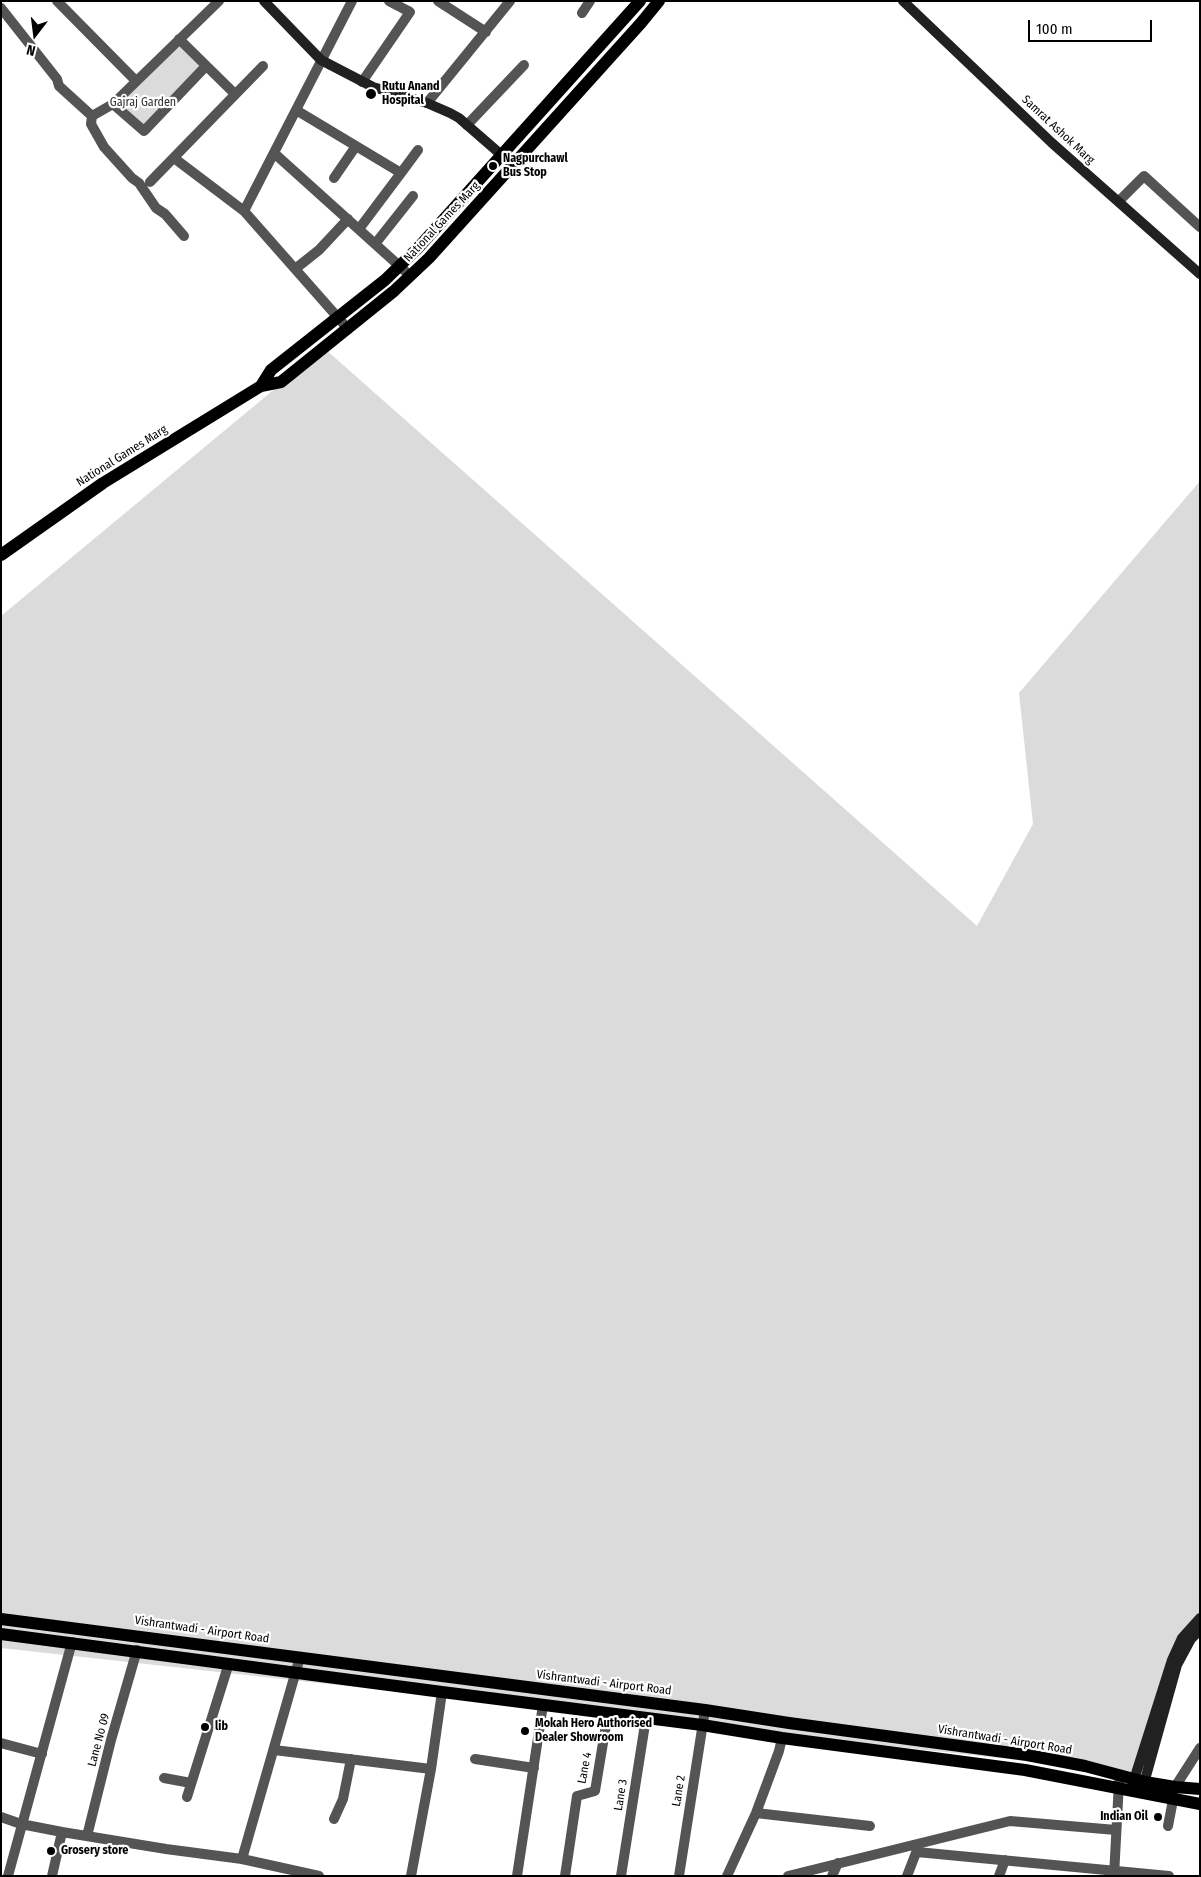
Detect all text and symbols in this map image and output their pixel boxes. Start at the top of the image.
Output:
north arrow [10,10,60,60]
scale bar [1031,10,1155,42]
text: 100 m [1036,20,1073,38]
text: N [25,41,37,59]
place label: Rutu Anand Hospital [382,80,440,108]
marker: Rutu Anand Hospital [364,87,378,101]
street label: Samrat Ashok Marg [1019,93,1097,167]
park label: Gajraj Garden [110,96,176,110]
place label: Nagpurchawl Bus Stop [503,152,568,180]
marker: Nagpurchawl Bus Stop [487,160,499,172]
street label: National Games Marg [401,179,483,265]
street label: National Games Marg [74,422,170,490]
street label: Vishrantwadi - Airport Road [134,1613,270,1647]
street label: Vishrantwadi - Airport Road [536,1668,672,1698]
street label: Lane No 09 [85,1712,113,1768]
place label: Mokah Hero Authorised Dealer Showroom [535,1717,652,1745]
place label: lib [215,1720,228,1734]
marker: lib [199,1721,211,1733]
street label: Vishrantwadi - Airport Road [937,1722,1073,1758]
marker: Mokah Hero Authorised Dealer Showroom [519,1725,531,1737]
street label: Lane 4 [575,1751,595,1785]
street label: Lane 2 [669,1774,689,1808]
street label: Lane 3 [611,1778,631,1812]
place label: Indian Oil [1100,1810,1148,1824]
marker: Indian Oil [1152,1811,1164,1823]
place label: Grosery store [61,1844,128,1858]
marker: Grosery store [45,1845,57,1857]

